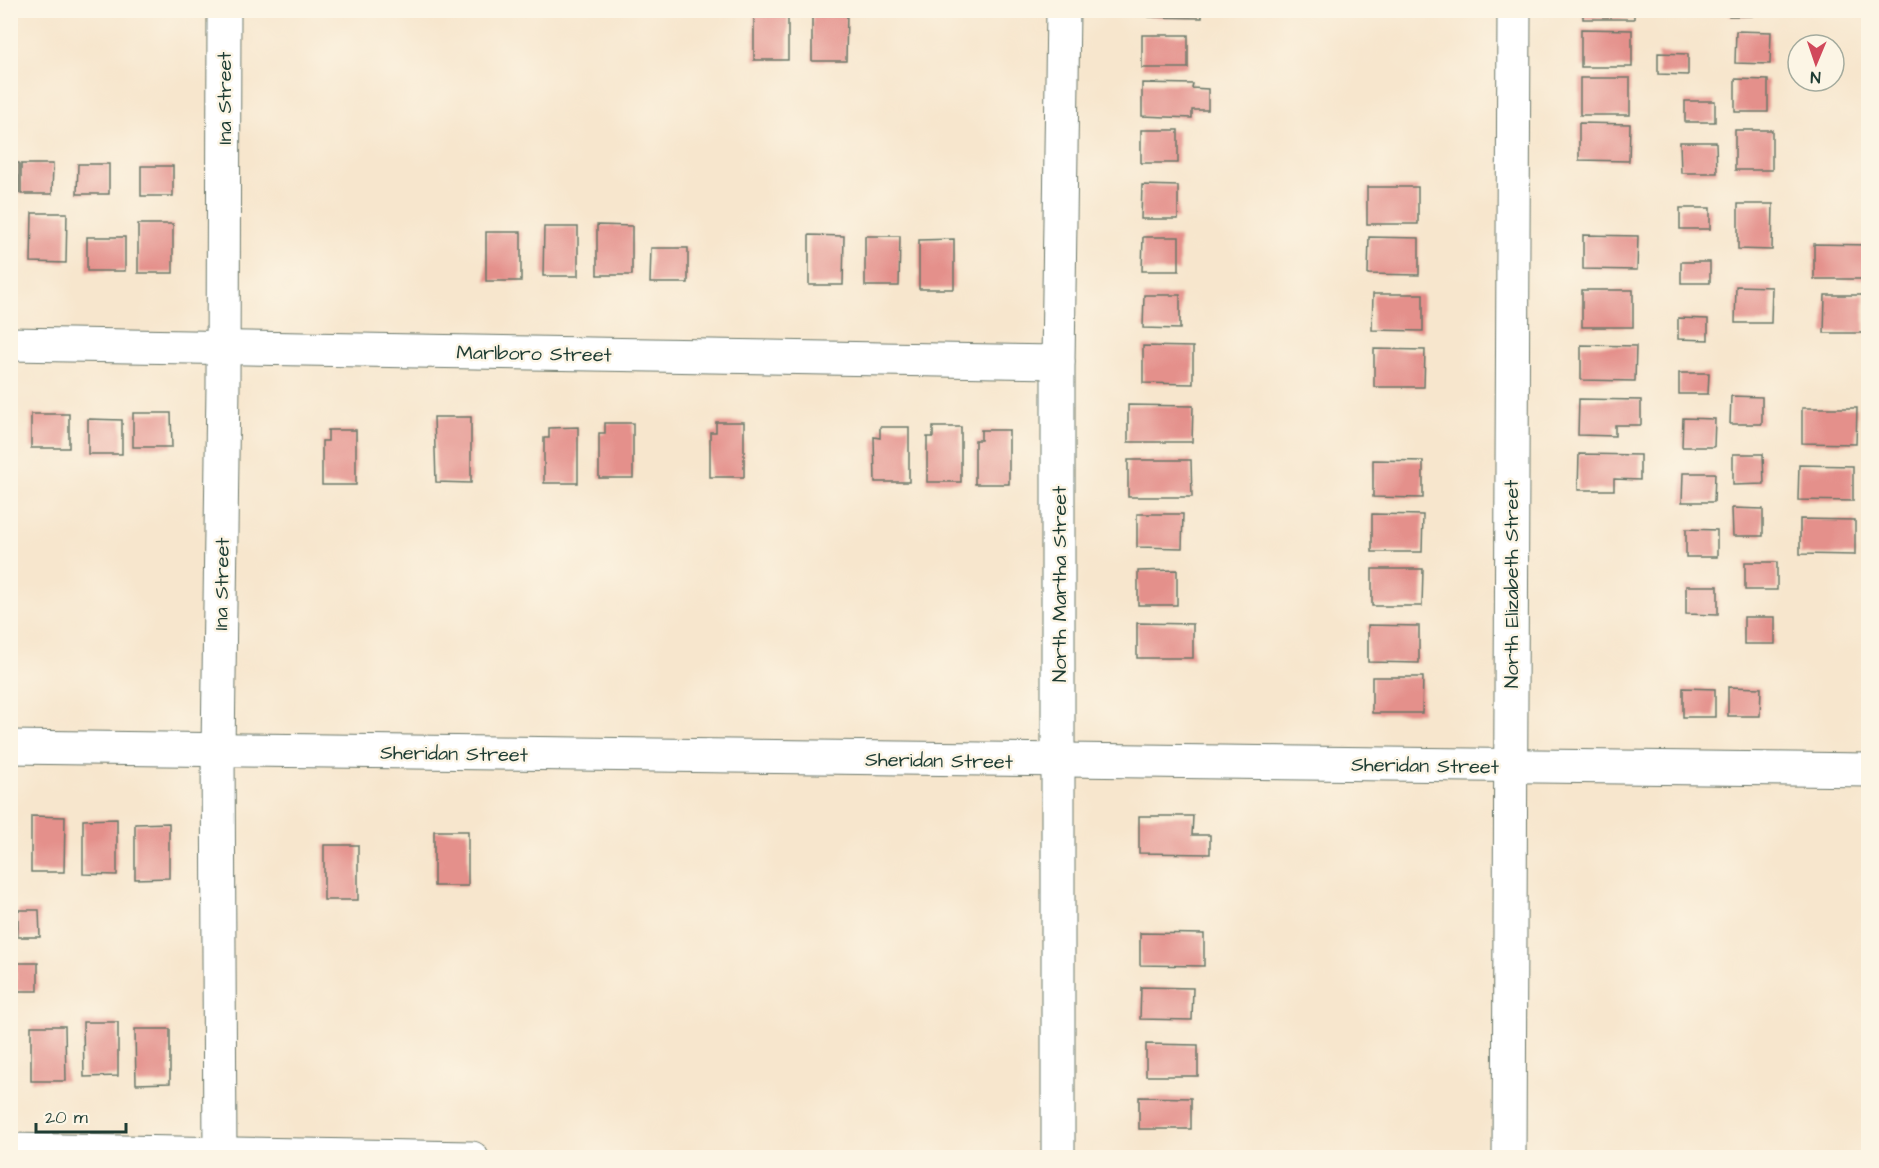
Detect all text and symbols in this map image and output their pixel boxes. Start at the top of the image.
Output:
north arrow [1786,33,1846,93]
street label: Ina Street [211,52,239,144]
text: N [1810,66,1821,88]
street label: Marlboro Street [456,339,612,369]
street label: North Elizabeth Street [1498,480,1526,688]
street label: North Martha Street [1046,486,1074,682]
street label: Ina Street [207,537,237,631]
street label: Sheridan Street [380,739,528,769]
street label: Sheridan Street [865,746,1013,776]
street label: Sheridan Street [1351,751,1499,781]
scale bar [36,1096,126,1134]
text: 20 m [45,1105,88,1130]

